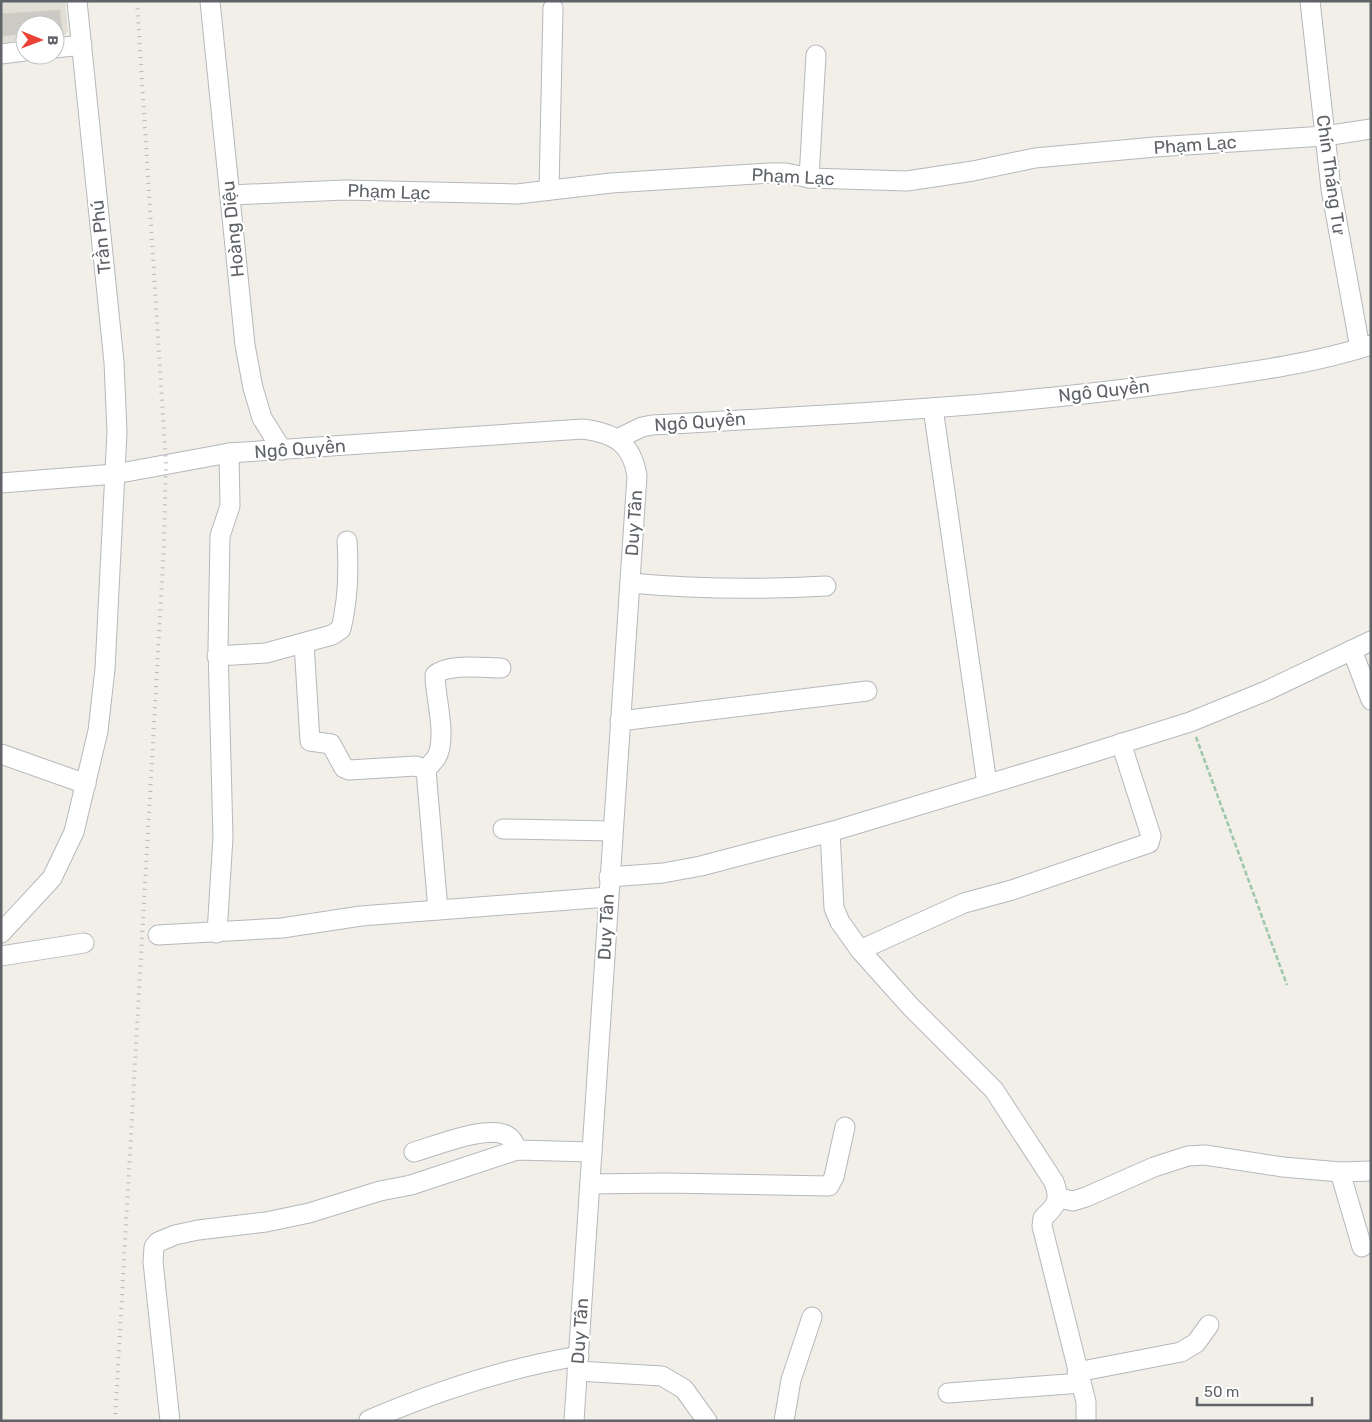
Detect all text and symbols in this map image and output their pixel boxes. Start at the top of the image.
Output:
north arrow [15,15,65,65]
text: B [44,35,61,45]
street label: Chín Tháng Tư [1312,113,1350,237]
street label: Phạm Lạc [1153,131,1237,159]
street label: Phạm Lạc [751,164,835,190]
street label: Hoàng Diệu [217,180,249,278]
street label: Phạm Lạc [347,180,431,204]
street label: Trần Phú [85,199,116,275]
street label: Ngô Quyền [1057,374,1151,407]
street label: Ngô Quyền [653,407,746,436]
street label: Ngô Quyền [253,434,346,463]
street label: Duy Tân [621,489,647,557]
street label: Duy Tân [593,893,619,961]
street label: Duy Tân [567,1297,593,1365]
scale bar [1197,1374,1312,1406]
text: 50 m [1204,1383,1239,1401]

